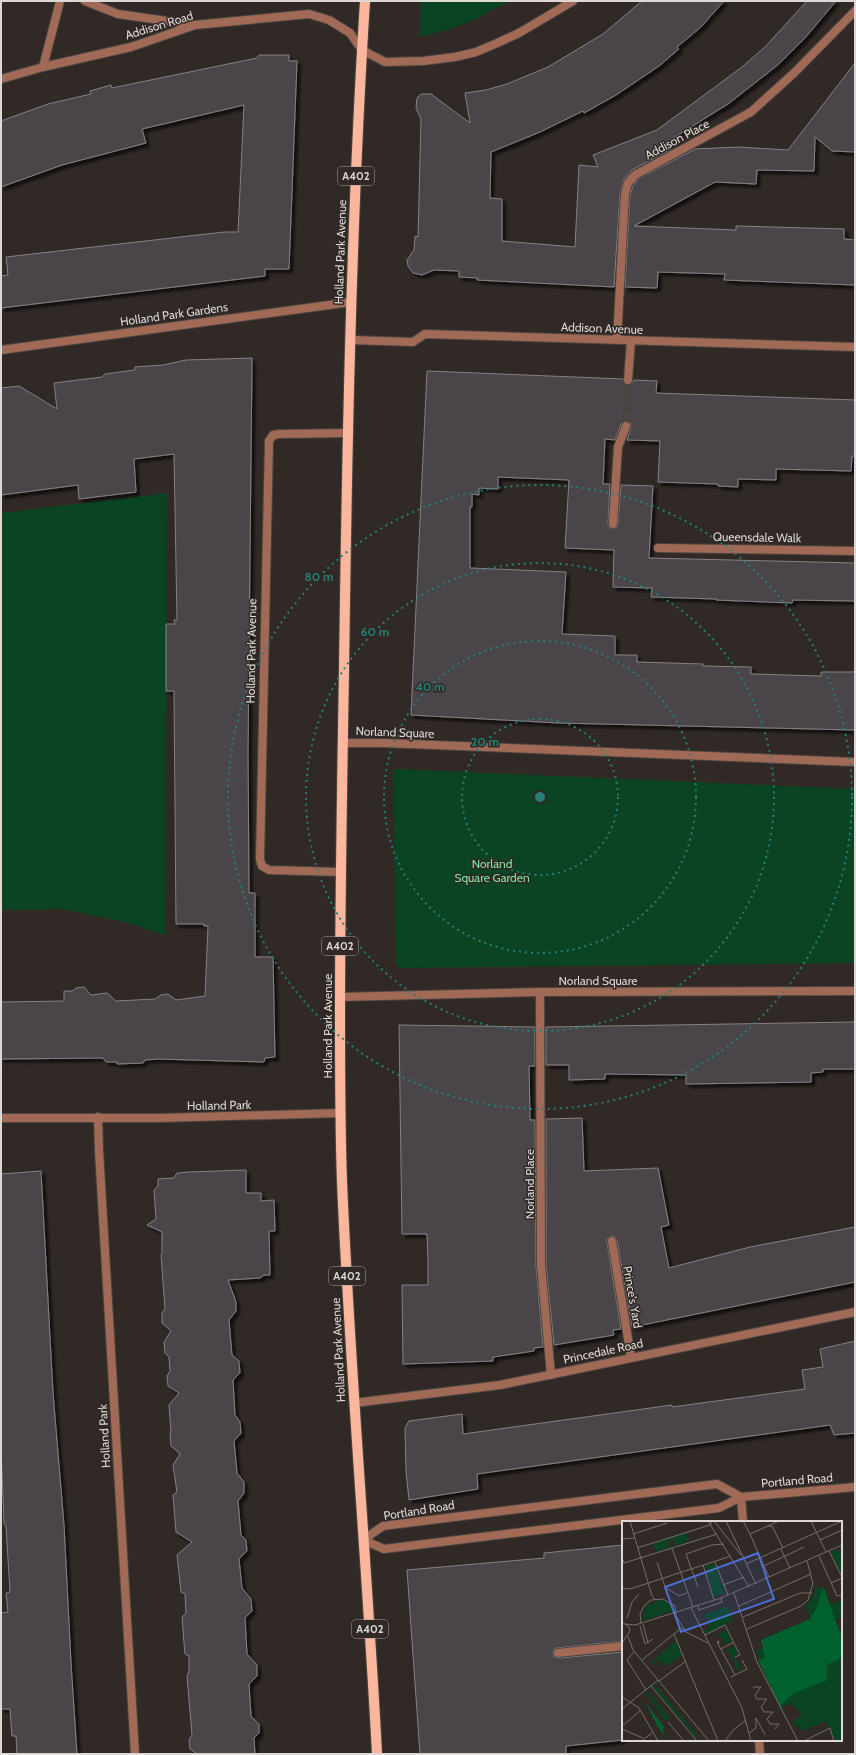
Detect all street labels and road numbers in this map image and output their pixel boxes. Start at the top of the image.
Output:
street label: Addison Road [123,8,195,42]
street label: Addison Place [642,116,712,162]
road number: A402 [338,167,374,185]
street label: Holland Park Avenue [331,199,349,305]
street label: Holland Park Gardens [119,299,229,329]
street label: Addison Avenue [561,319,643,337]
street label: Queensdale Walk [713,529,802,545]
street label: Holland Park Avenue [243,598,259,704]
street label: Norland Square [355,723,435,741]
road number: A402 [322,937,358,955]
street label: Norland Square [559,973,637,988]
street label: Holland Park Avenue [320,974,335,1078]
street label: Holland Park [187,1097,252,1113]
street label: Norland Place [522,1149,537,1219]
street label: Prince's Yard [620,1265,646,1329]
road number: A402 [329,1267,365,1285]
street label: Holland Park Avenue [328,1297,348,1403]
street label: Princedale Road [562,1335,644,1367]
street label: Holland Park [95,1403,113,1468]
street label: Portland Road [761,1469,833,1491]
street label: Portland Road [382,1497,456,1523]
road number: A402 [352,1620,388,1638]

